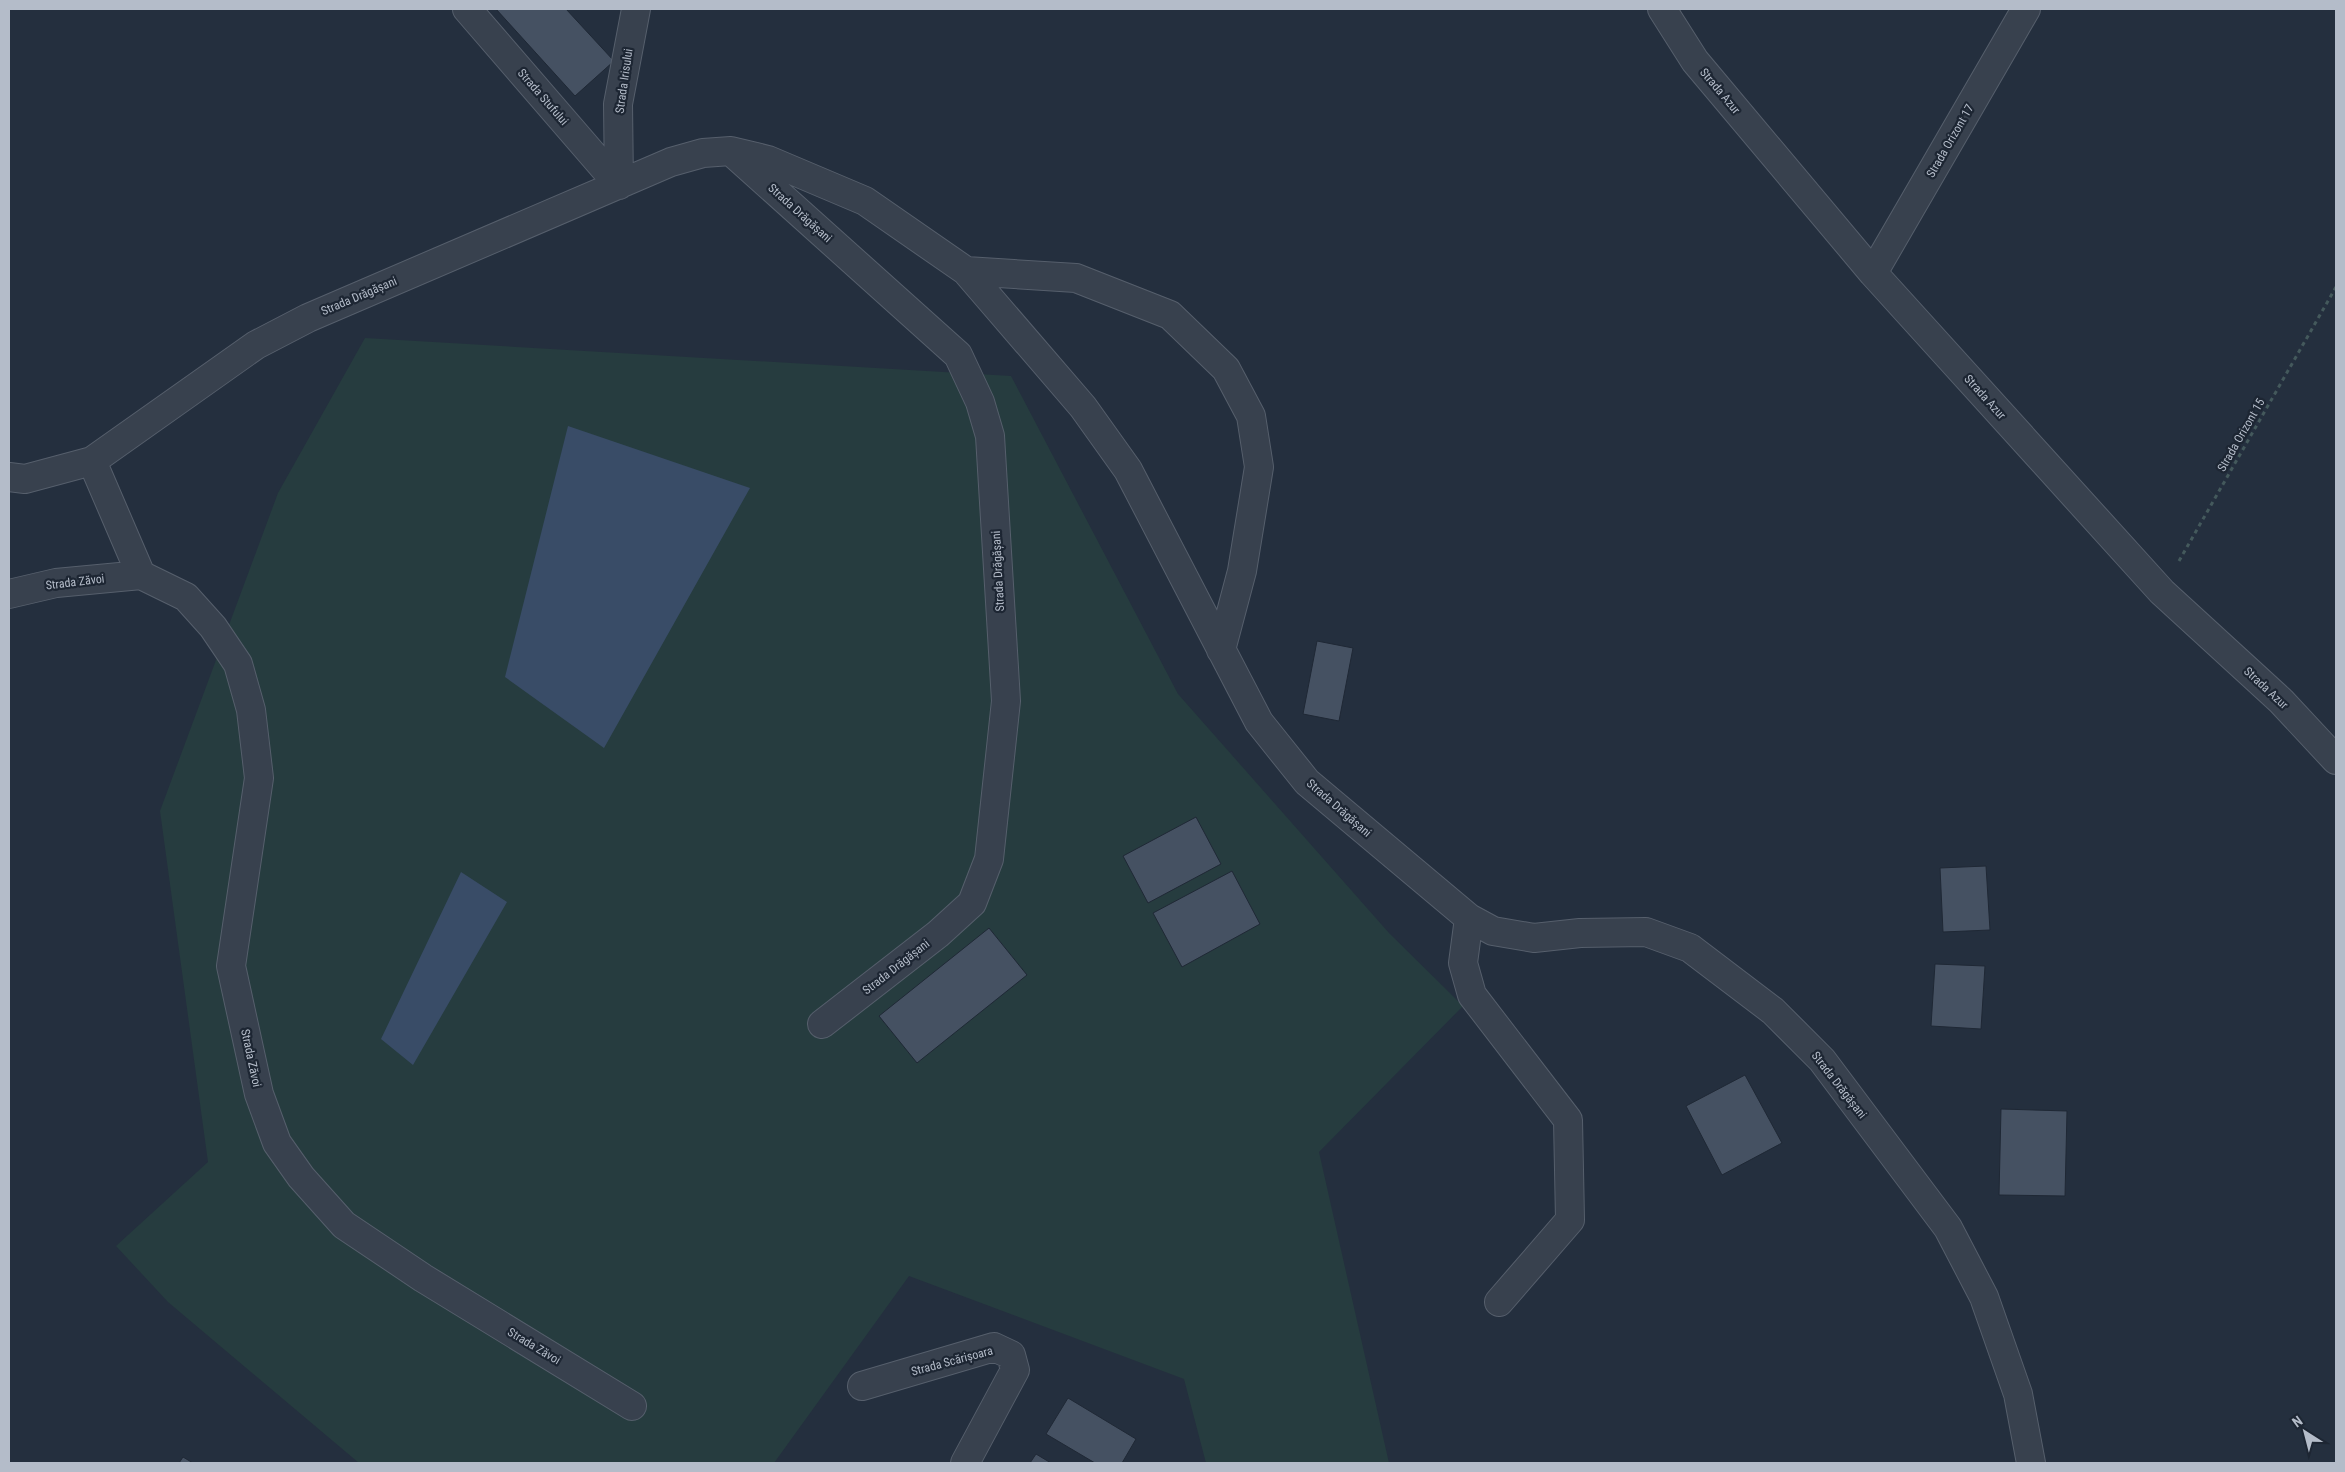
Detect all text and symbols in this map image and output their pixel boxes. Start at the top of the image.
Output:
street label: Strada Irisului [613,48,635,114]
street label: Strada Azur [1697,65,1743,117]
street label: Strada Stufului [515,66,571,128]
street label: Strada Orizont 17 [1923,102,1977,180]
street label: Strada Drăgășani [765,181,835,246]
street label: Strada Drăgășani [319,274,399,319]
street label: Strada Azur [1961,372,2009,422]
street label: Strada Orizont 15 [2214,396,2268,474]
street label: Strada Drăgășani [989,530,1008,612]
street label: Strada Zăvoi [45,571,105,593]
street label: Strada Azur [2241,664,2291,712]
street label: Strada Drăgășani [1303,776,1374,841]
street label: Strada Drăgășani [860,937,933,998]
street label: Strada Zăvoi [238,1028,264,1088]
street label: Strada Drăgășani [1808,1049,1869,1122]
street label: Strada Zăvoi [505,1325,563,1367]
street label: Strada Scărișoara [910,1343,995,1380]
north arrow [2280,1407,2330,1457]
text: N [2289,1412,2306,1430]

